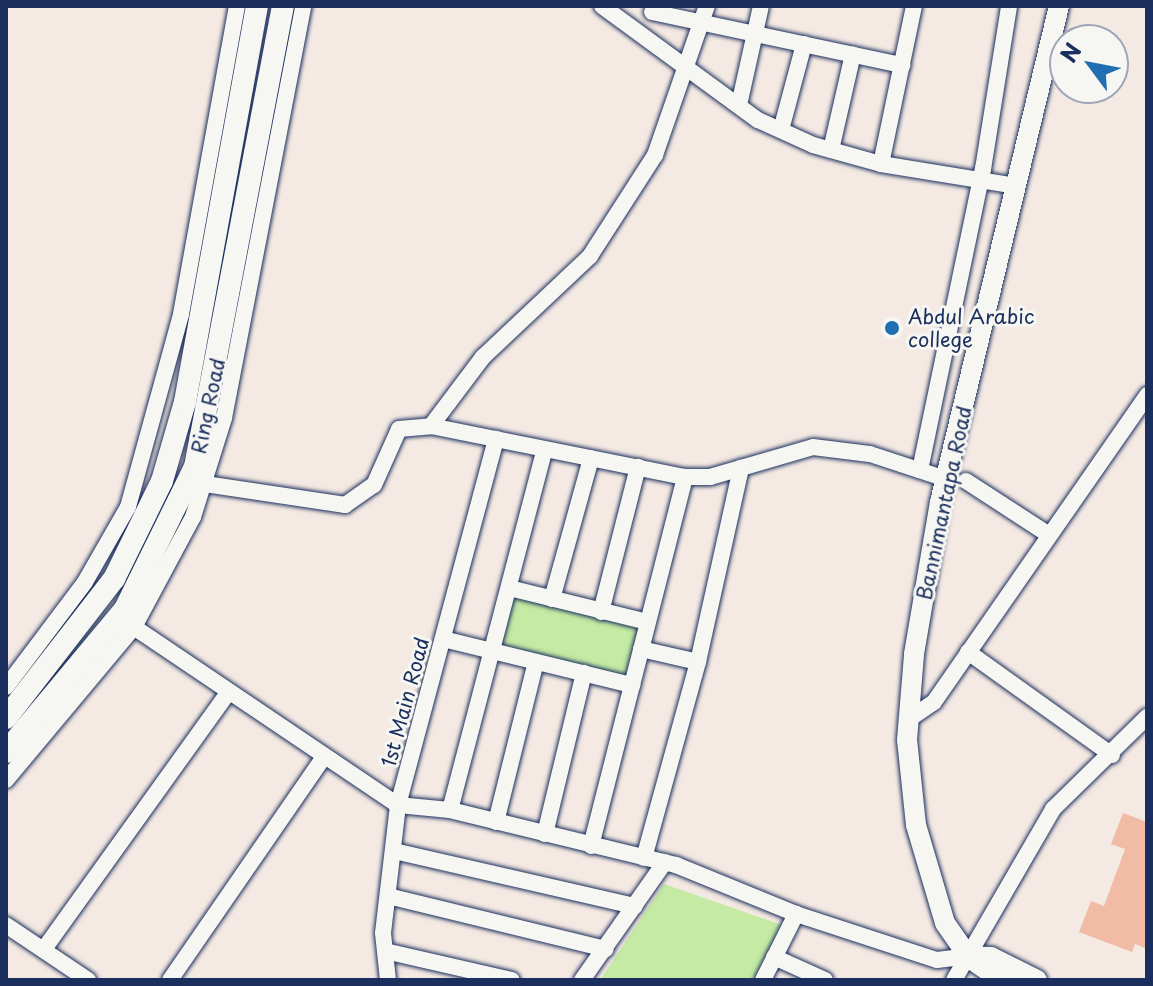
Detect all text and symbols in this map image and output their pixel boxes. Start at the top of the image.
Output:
north arrow [1049,24,1129,104]
text: N [1051,36,1089,68]
place label: Abdul Arabic college [908,304,1035,351]
marker: Abdul Arabic college [883,319,901,337]
street label: Ring Road [186,356,230,456]
street label: Bannimantapa Road [912,403,976,603]
street label: 1st Main Road [376,633,434,771]

